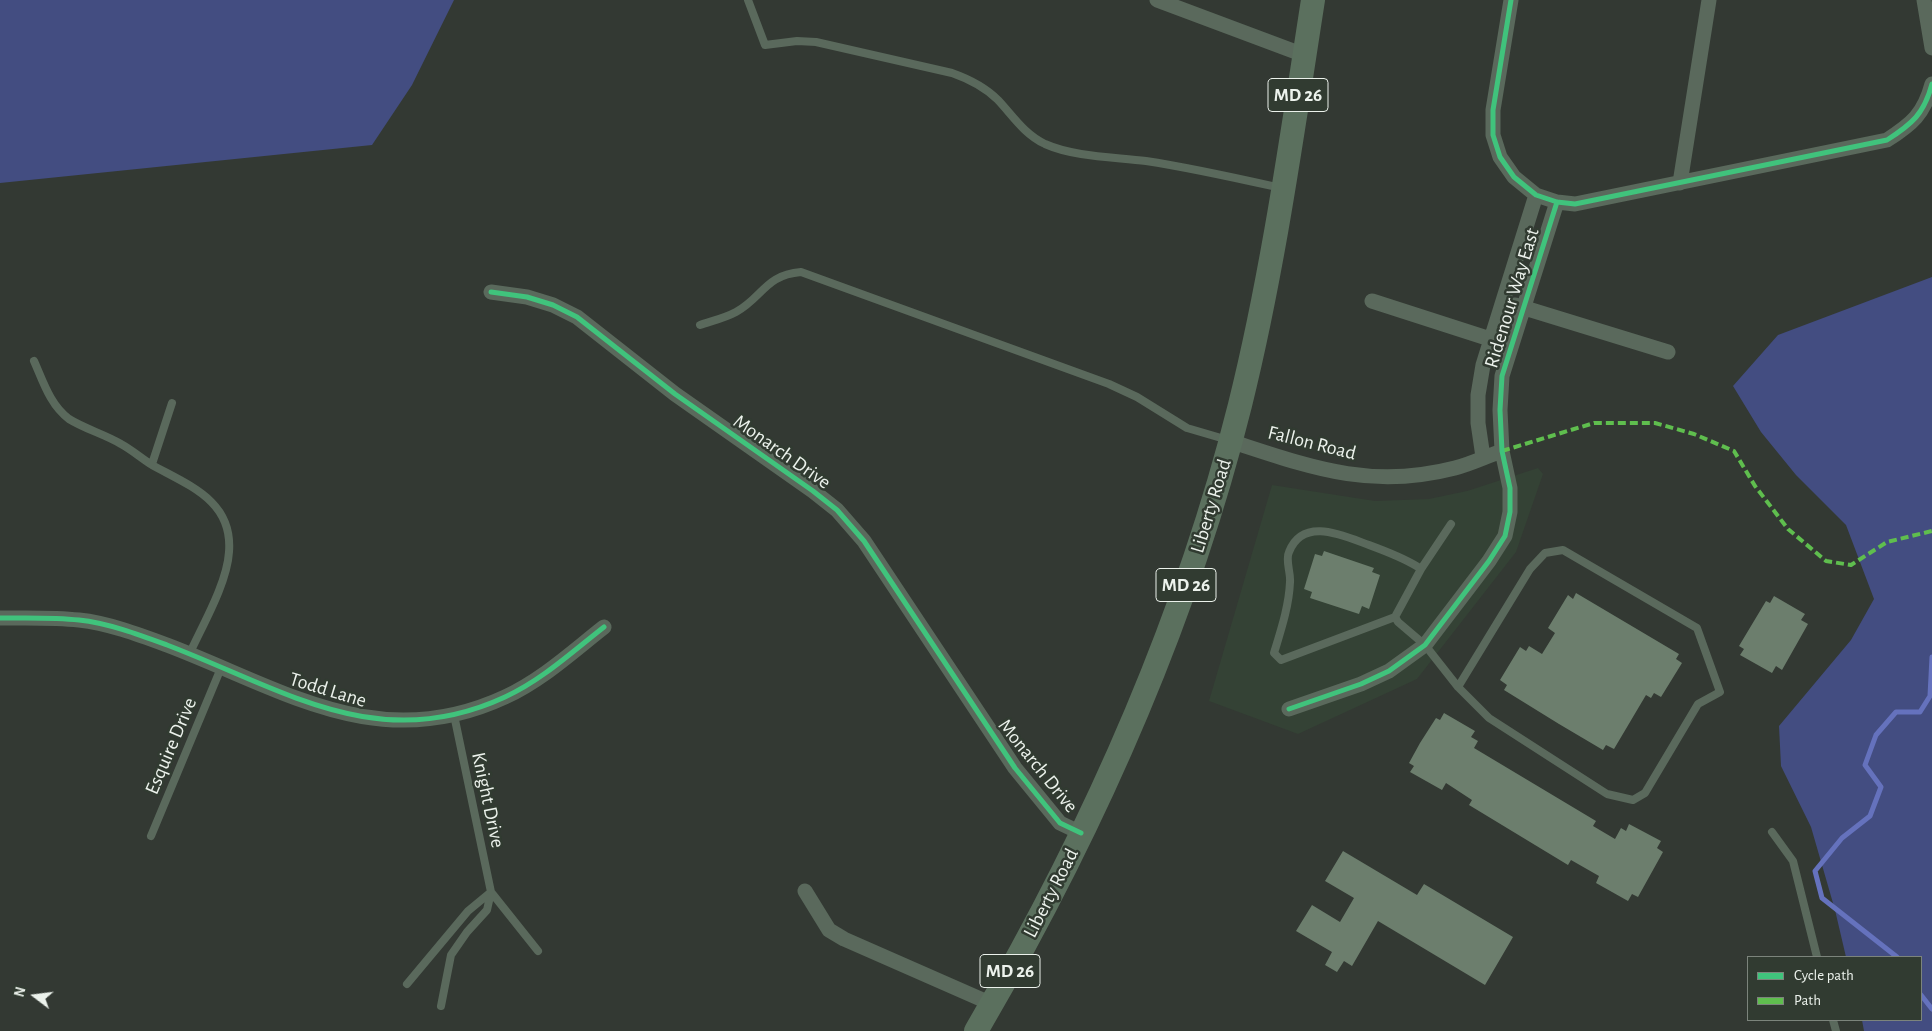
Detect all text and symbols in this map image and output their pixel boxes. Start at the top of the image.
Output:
road number: MD 26 [1268,78,1328,112]
street label: Ridenour Way East [1479,225,1545,371]
street label: Monarch Drive [729,410,835,494]
street label: Fallon Road [1265,420,1359,466]
street label: Liberty Road [1185,456,1237,556]
road number: MD 26 [1156,568,1216,602]
street label: Todd Lane [287,667,369,713]
street label: Esquire Drive [140,694,202,798]
street label: Monarch Drive [993,714,1083,818]
street label: Knight Drive [466,750,510,850]
street label: Liberty Road [1018,844,1084,942]
road number: MD 26 [980,954,1040,988]
legend [1747,956,1922,1021]
text: Cycle path [1794,968,1854,983]
north arrow [10,971,60,1021]
text: N [12,986,29,999]
text: Path [1794,993,1821,1008]

